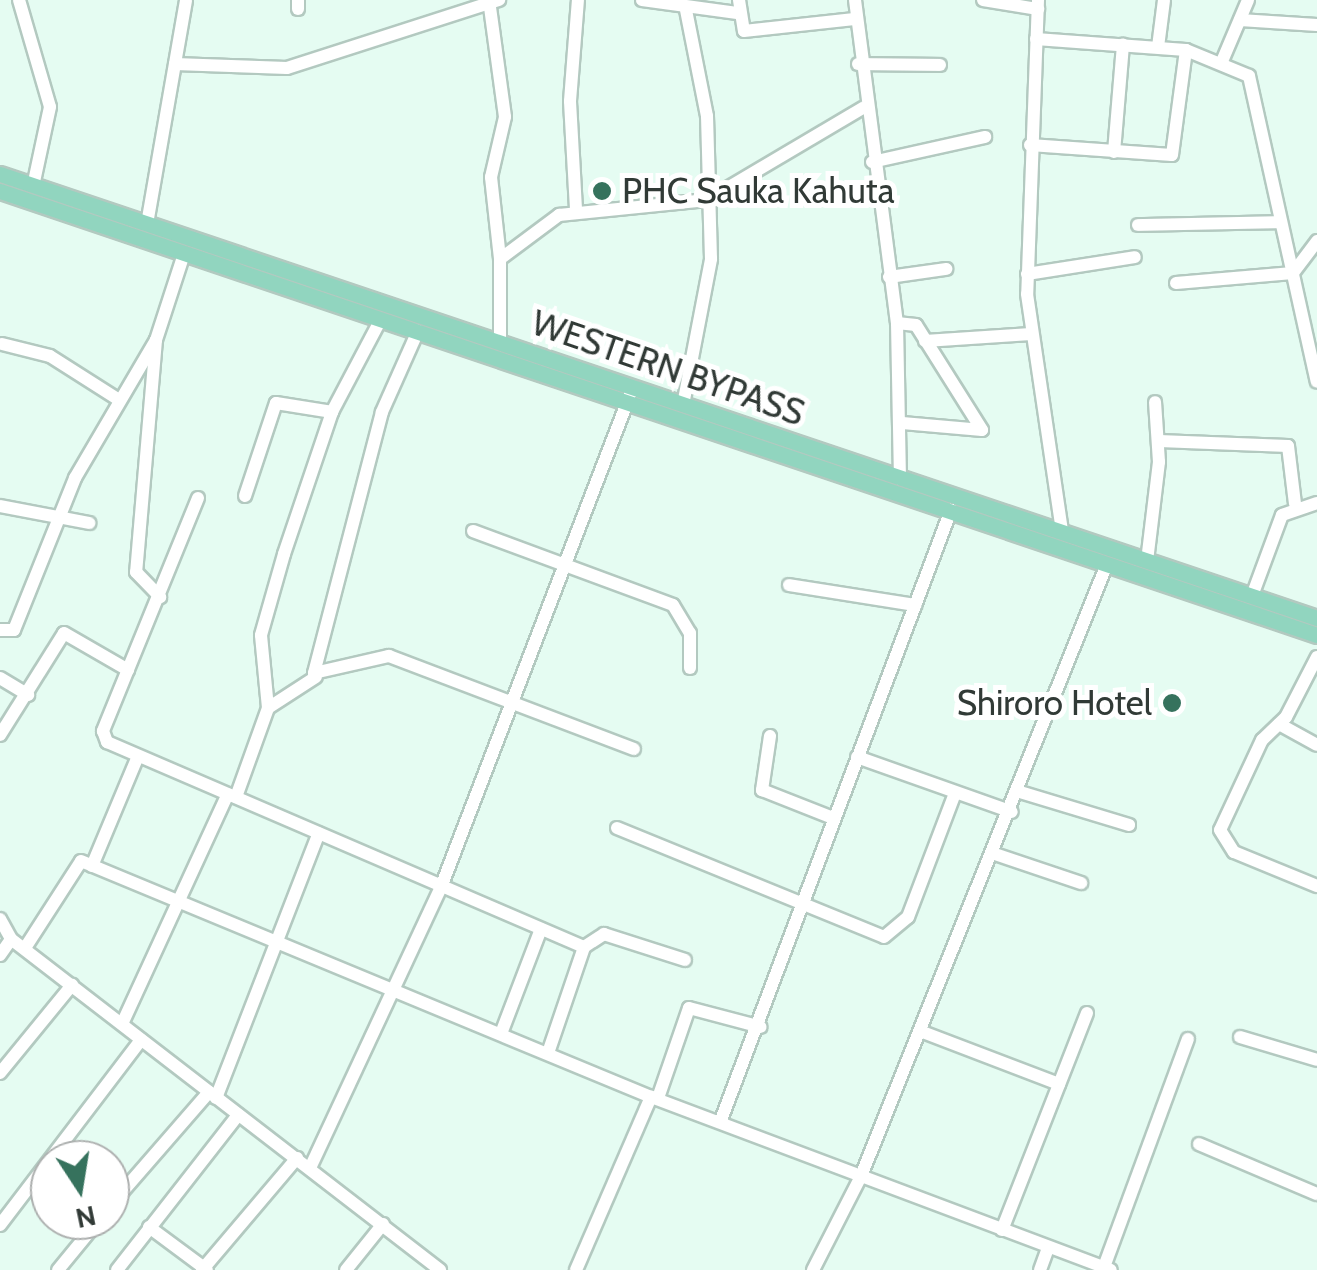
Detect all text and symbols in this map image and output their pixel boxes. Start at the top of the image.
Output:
place label: PHC Sauka Kahuta [622,170,894,212]
marker: PHC Sauka Kahuta [591,180,613,202]
street label: WESTERN BYPASS [526,302,810,434]
place label: Shiroro Hotel [957,682,1152,724]
marker: Shiroro Hotel [1161,692,1183,714]
north arrow [30,1140,130,1240]
text: N [73,1199,99,1236]

